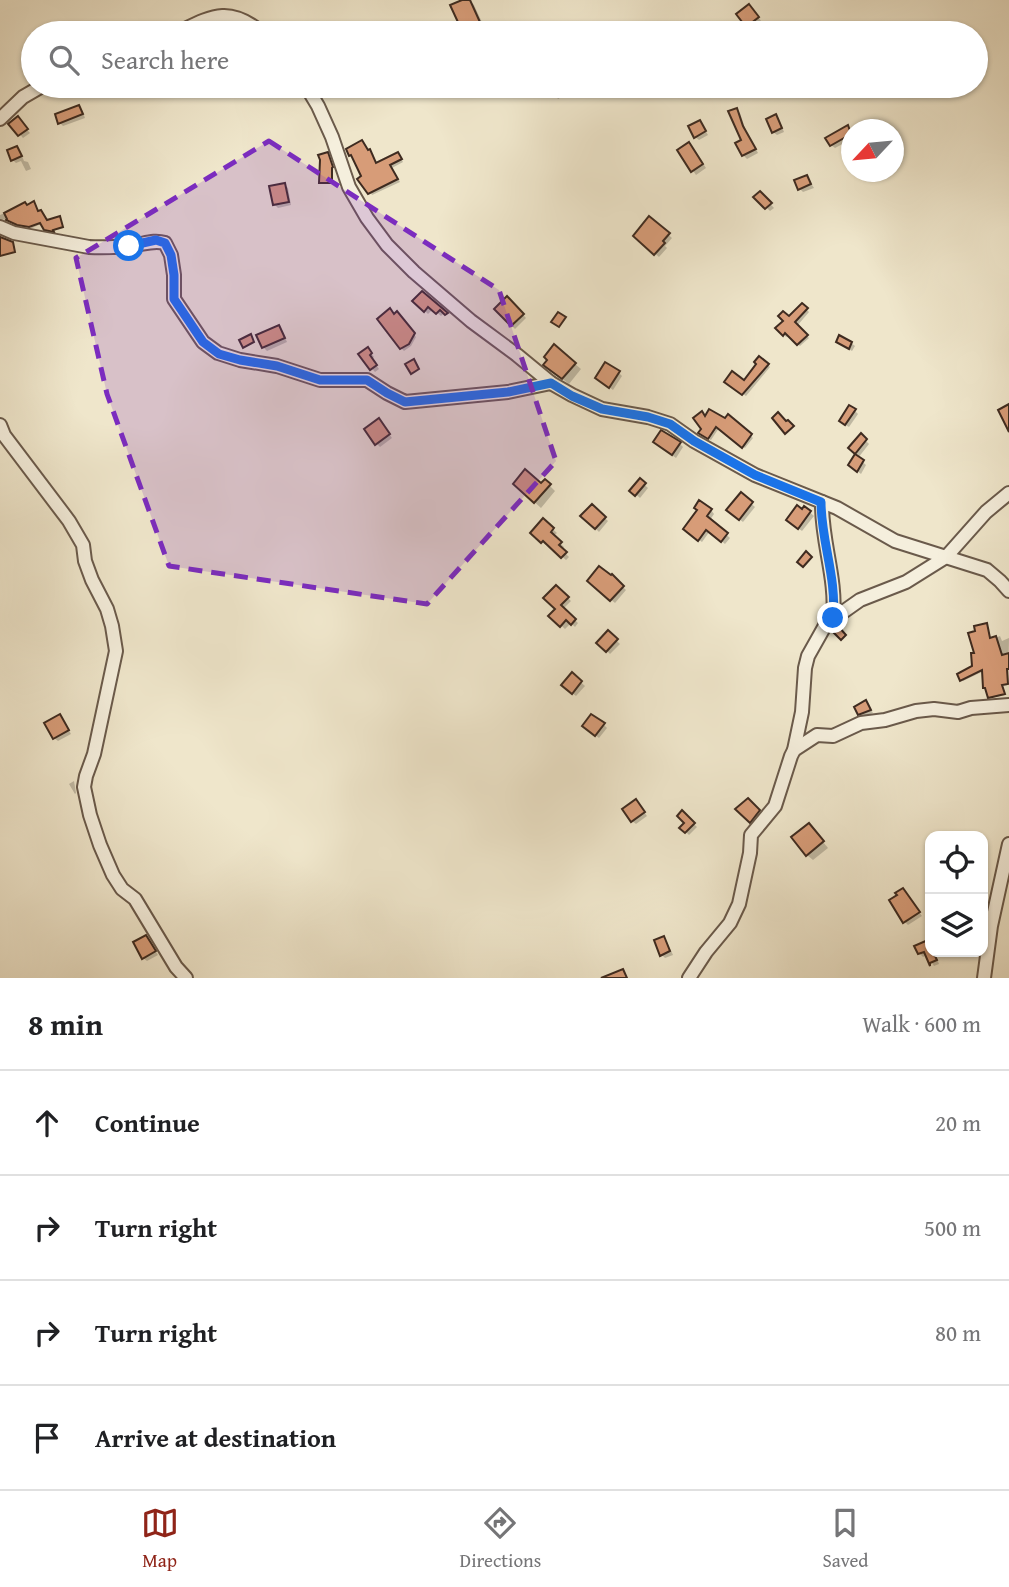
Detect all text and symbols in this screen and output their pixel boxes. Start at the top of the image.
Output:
search box [21,21,988,98]
text: Search here [101,40,229,79]
icon: search [45,41,83,79]
north arrow [841,119,904,182]
route start [113,230,144,261]
route end [817,602,848,633]
map controls [925,831,988,957]
button: locate [925,831,988,894]
button: layers [925,894,988,957]
text: 8 min [28,1002,103,1046]
text: Walk · 600 m [862,1007,981,1040]
text: Continue [95,1103,200,1142]
icon: ahead [28,1104,66,1142]
text: 20 m [935,1106,981,1139]
text: Turn right [95,1208,217,1247]
icon: right [28,1209,66,1247]
text: 500 m [924,1211,981,1244]
text: Turn right [95,1313,217,1352]
icon: right [28,1314,66,1352]
text: 80 m [935,1316,981,1349]
text: Arrive at destination [95,1418,336,1457]
icon: arrive [28,1419,66,1457]
tab: Map [141,1504,179,1574]
tab: Directions [460,1504,541,1574]
tab: Saved [822,1504,868,1574]

